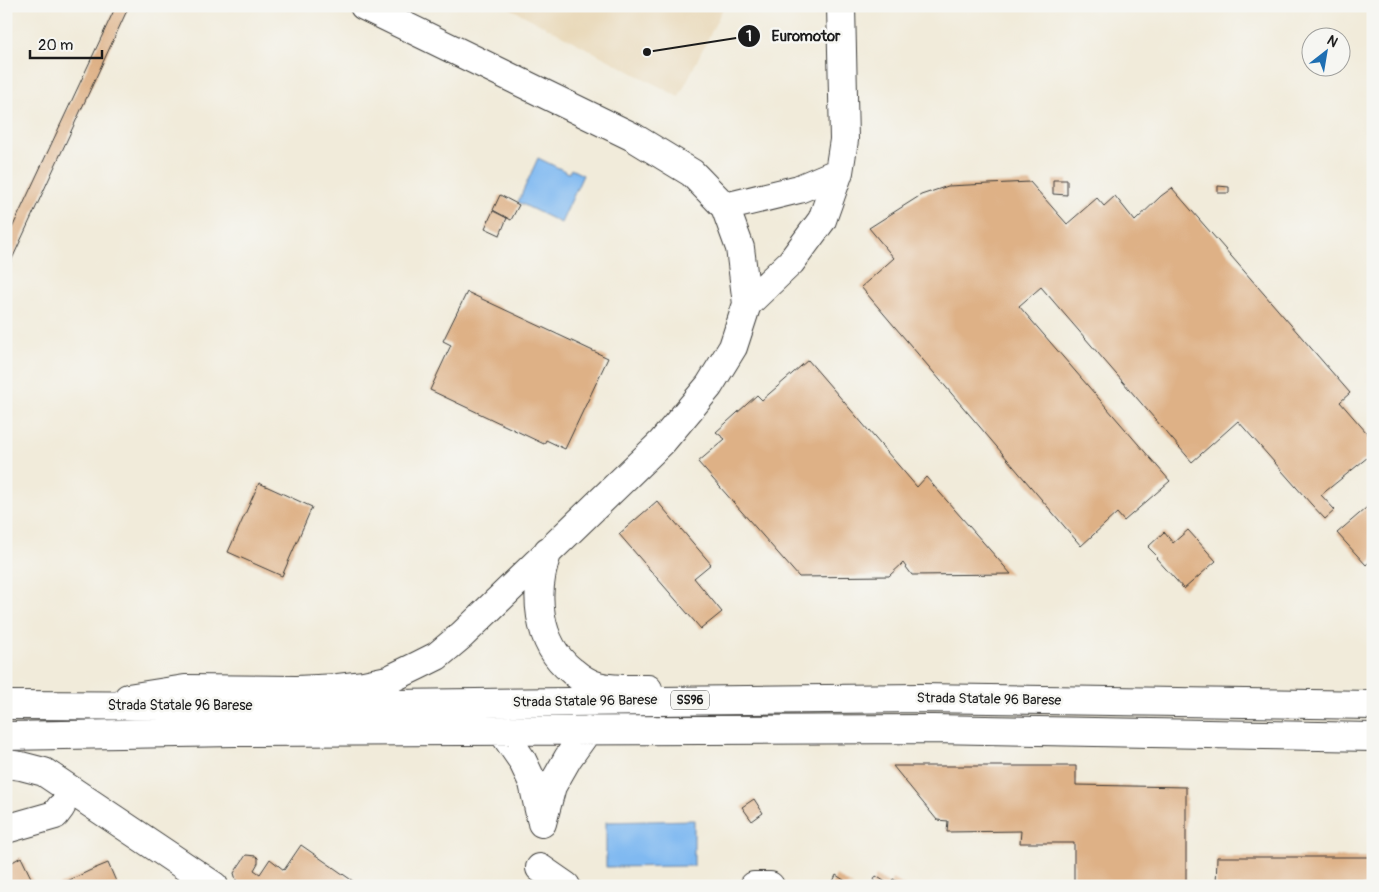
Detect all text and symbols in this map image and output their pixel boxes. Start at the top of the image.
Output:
callout: Euromotor [737,21,851,51]
text: 1 [746,27,752,46]
text: Euromotor [772,27,841,46]
scale bar [30,28,102,60]
north arrow [1302,28,1352,78]
text: N [1324,32,1341,51]
text: 20 m [38,36,73,55]
street label: Strada Statale 96 Barese [917,689,1062,709]
road number: SS96 [671,690,709,710]
street label: Strada Statale 96 Barese [513,691,658,711]
street label: Strada Statale 96 Barese [108,697,252,714]

